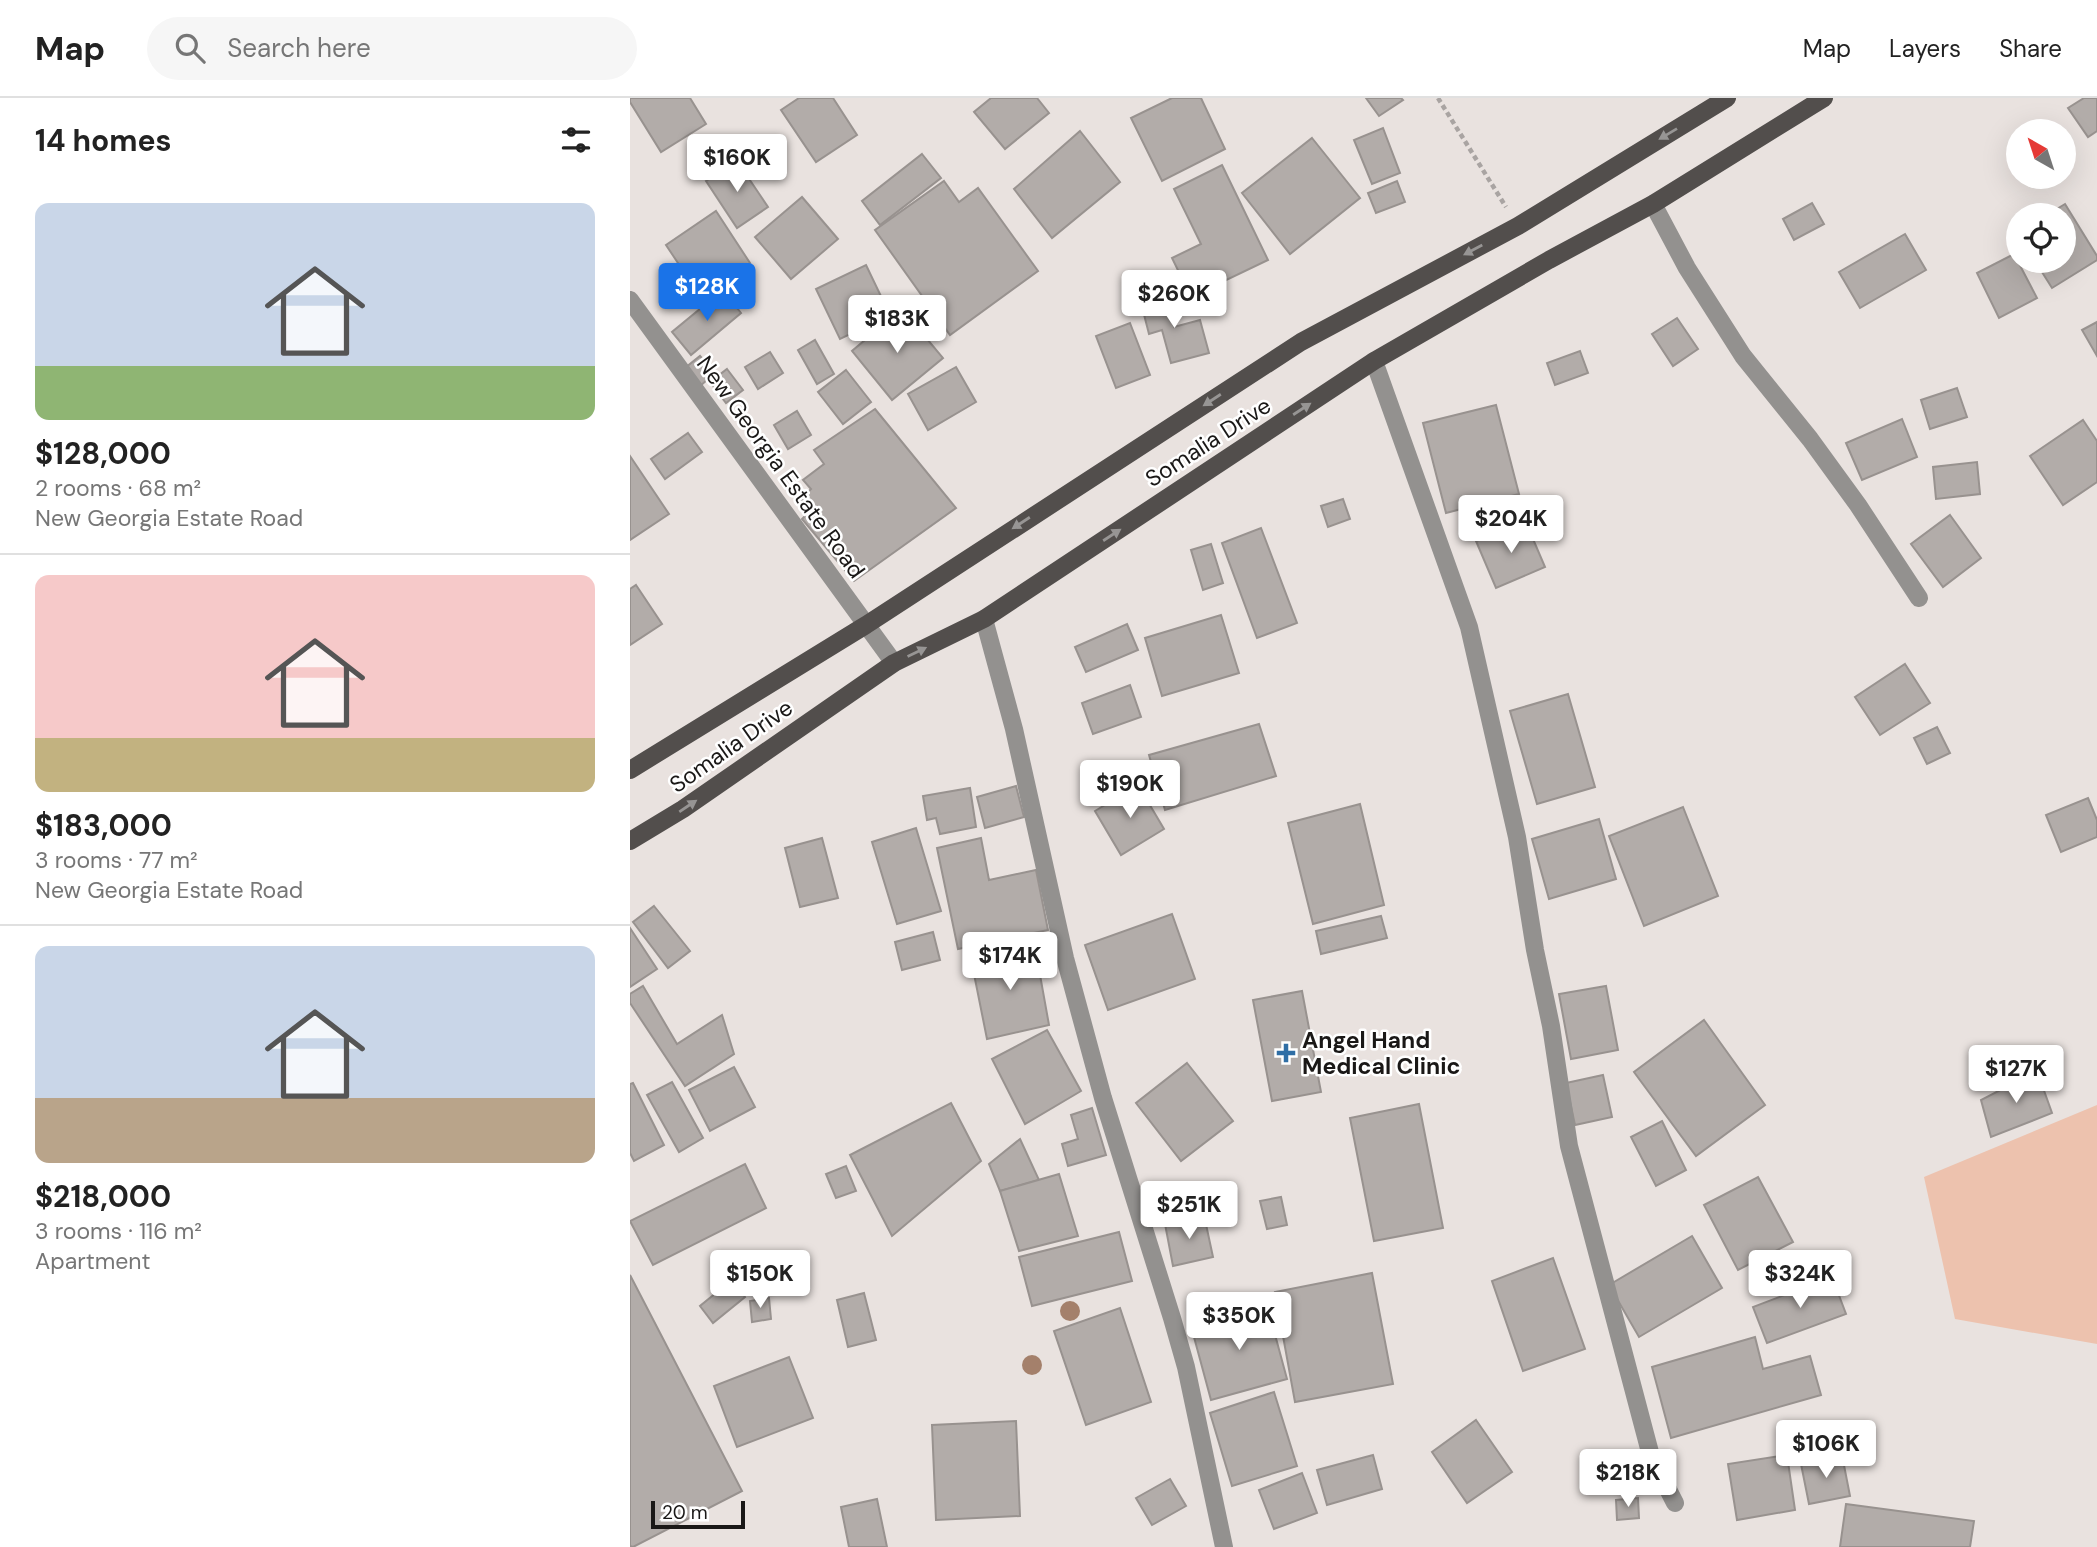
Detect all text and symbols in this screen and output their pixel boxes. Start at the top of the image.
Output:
search box [147,17,637,80]
text: Map [35,27,105,70]
icon: search [171,29,209,67]
text: Search here [227,31,371,65]
text: Map [1803,33,1851,64]
text: Layers [1889,33,1961,64]
text: Share [1999,33,2062,64]
north arrow [2006,119,2076,189]
map controls [2006,119,2076,273]
text: 14 homes [35,121,172,160]
icon: filters [557,121,595,159]
one-way arrow [1659,127,1678,140]
pin: $160K [688,134,786,194]
text: $160K [703,142,771,172]
button: locate [2006,203,2076,273]
one-way arrow [1463,244,1483,256]
icon: home [252,248,378,374]
pin: $128K [658,264,756,323]
text: $128K [675,271,739,301]
pin: $260K [1125,271,1223,330]
text: $260K [1138,278,1210,308]
pin: $183K [848,296,946,355]
text: $183K [864,303,930,333]
street label: New Georgia Estate Road [690,350,872,584]
street label: Somalia Drive [1140,390,1276,494]
one-way arrow [1202,393,1222,406]
one-way arrow [1293,402,1311,416]
text: $128,000 [35,434,171,473]
text: 2 rooms · 68 m² [35,473,201,503]
pin: $204K [1462,496,1560,555]
text: New Georgia Estate Road [35,503,303,533]
text: $204K [1474,503,1548,533]
one-way arrow [1011,517,1031,530]
one-way arrow [1103,528,1121,542]
icon: home [252,620,378,746]
one-way arrow [907,646,927,657]
street label: Somalia Drive [664,692,798,800]
pin: $190K [1081,760,1179,820]
text: $190K [1096,768,1164,798]
one-way arrow [678,799,698,812]
text: $183,000 [35,806,172,845]
text: 3 rooms · 77 m² [35,845,198,875]
text: New Georgia Estate Road [35,875,303,905]
pin: $174K [961,932,1059,992]
text: $174K [978,940,1042,970]
icon: home [252,991,378,1117]
place label: Angel Hand Medical Clinic [1302,1025,1460,1081]
marker: Angel Hand Medical Clinic [1276,1043,1296,1063]
pin: $127K [1967,1046,2065,1105]
text: $127K [1985,1053,2047,1083]
text: $218,000 [35,1177,171,1216]
pin: $251K [1140,1182,1238,1241]
text: $251K [1157,1189,1221,1219]
text: 3 rooms · 116 m² [35,1216,202,1246]
text: Apartment [35,1246,150,1276]
pin: $150K [711,1250,809,1310]
pin: $324K [1751,1250,1849,1310]
text: $150K [726,1258,794,1288]
text: $324K [1765,1258,1835,1288]
pin: $350K [1190,1292,1288,1352]
text: $350K [1202,1300,1276,1330]
pin: $106K [1777,1420,1875,1480]
text: $106K [1792,1428,1860,1458]
pin: $218K [1579,1450,1677,1509]
text: $218K [1595,1457,1661,1487]
scale bar [651,1498,746,1530]
text: 20 m [662,1500,708,1525]

